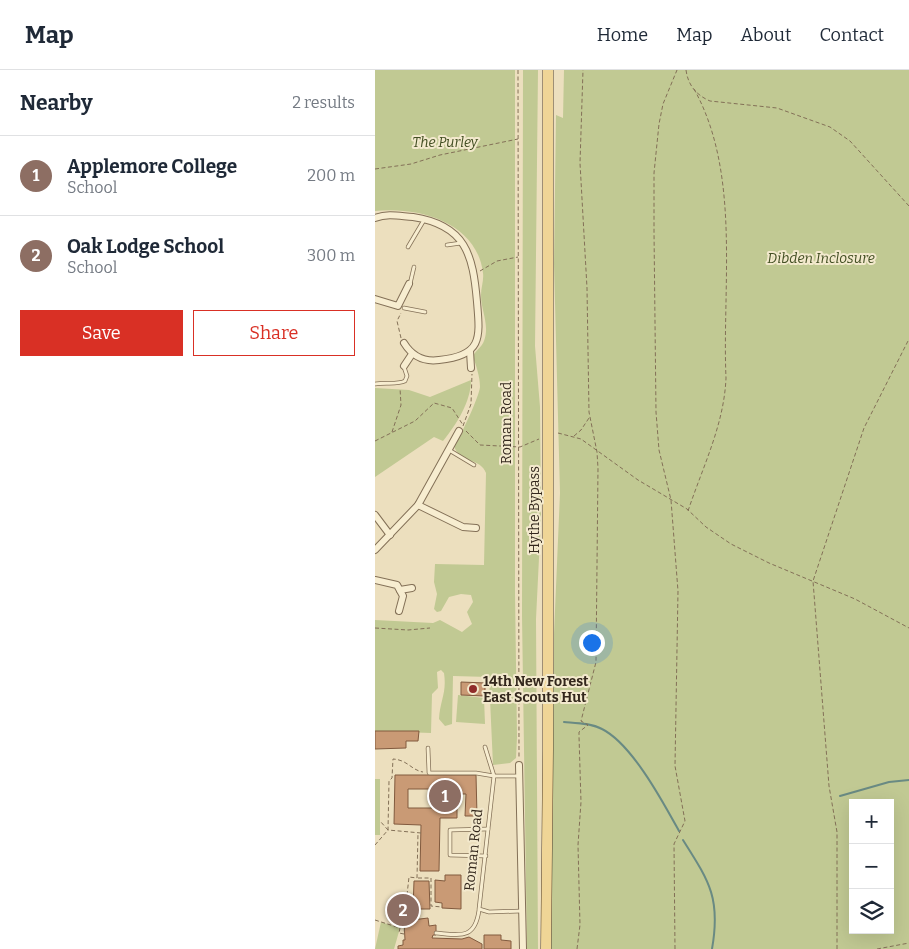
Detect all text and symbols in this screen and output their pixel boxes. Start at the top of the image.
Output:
text: Map [25,21,74,49]
text: Home [597,24,648,46]
text: Map [676,24,712,46]
text: About [740,24,791,46]
text: Contact [819,24,884,46]
text: Nearby [20,90,93,116]
text: 2 results [292,93,355,112]
park label: The Purley [412,134,479,151]
text: Applemore College [67,155,237,178]
text: 1 [33,166,39,185]
text: 200 m [307,166,355,185]
text: School [67,178,117,197]
text: Oak Lodge School [67,235,224,258]
text: 2 [31,246,41,265]
text: 300 m [307,246,355,265]
park label: Dibden Inclosure [767,250,875,267]
text: School [67,258,117,277]
button: Save [20,310,183,356]
button: Share [193,310,355,356]
street label: Roman Road [498,382,515,464]
street label: Hythe Bypass [526,466,543,554]
your location [579,630,605,656]
place label: 14th New Forest East Scouts Hut [483,673,589,706]
marker: 14th New Forest East Scouts Hut [467,683,479,695]
pin: 1 [429,777,461,815]
map controls [849,799,894,934]
button: + [849,799,894,844]
street label: Roman Road [461,808,486,892]
button: − [849,844,894,889]
button: layers [849,889,894,934]
pin: 2 [387,891,419,929]

